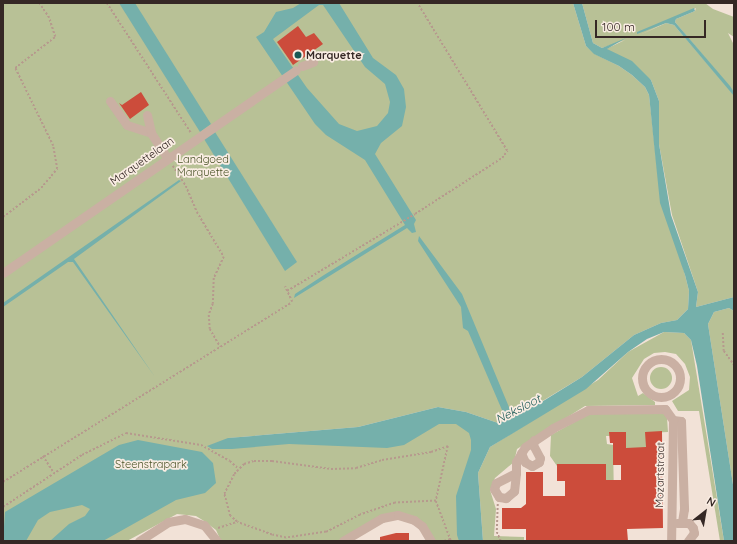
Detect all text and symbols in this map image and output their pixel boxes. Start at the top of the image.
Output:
scale bar [597,12,708,38]
text: 100 m [602,19,635,34]
place label: Marquette [306,48,362,62]
marker: Marquette [293,50,303,60]
street label: Marquettelaan [108,134,176,188]
park label: Landgoed Marquette [177,153,229,179]
water label: Neksloot [493,392,543,426]
street label: Mozartstraat [653,442,667,508]
park label: Steenstrapark [115,457,187,471]
north arrow [685,492,725,532]
text: N [704,494,718,510]

